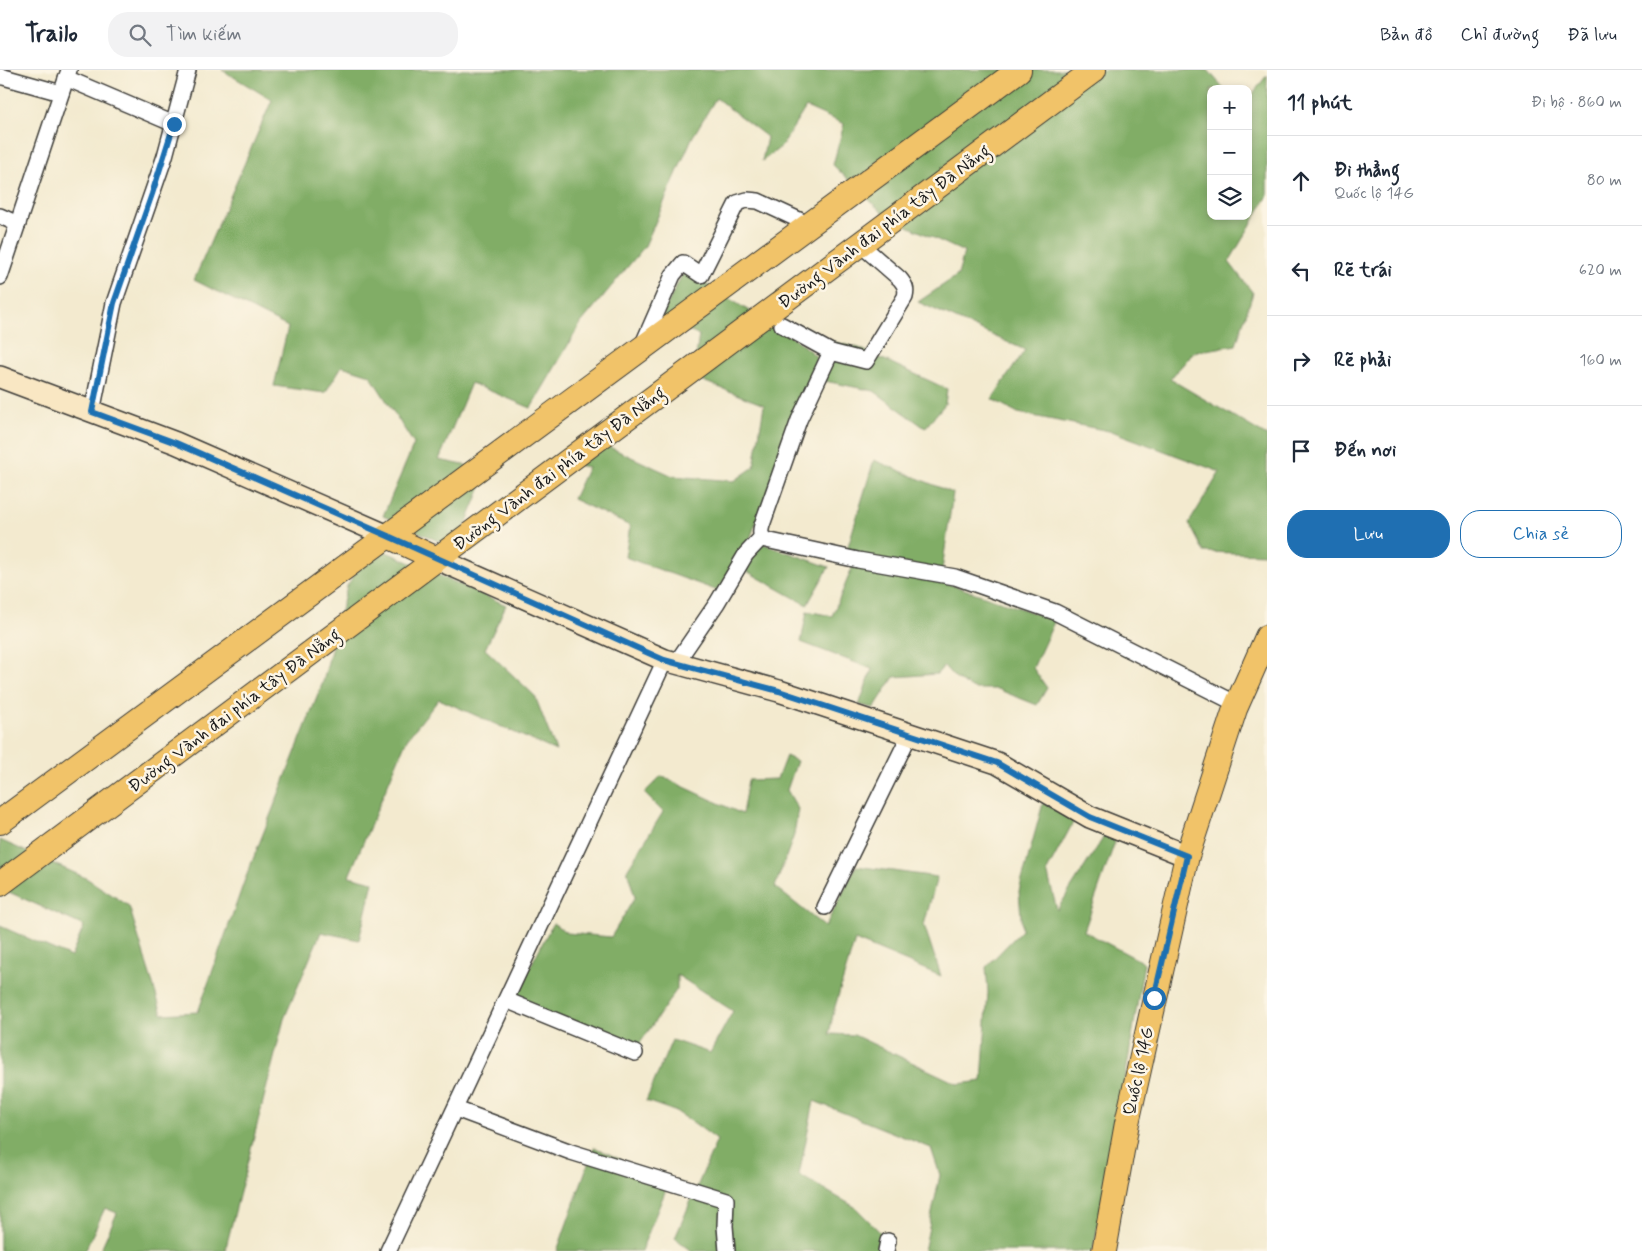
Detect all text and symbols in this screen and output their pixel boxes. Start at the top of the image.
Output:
search box [108,12,458,57]
text: Trailo [25,19,78,50]
icon: search [126,21,154,49]
text: Tìm kiếm [166,22,242,47]
text: Bản đồ [1380,23,1432,47]
text: Chỉ đường [1460,23,1539,47]
text: Đã lưu [1567,23,1617,47]
map controls [1207,85,1252,220]
button: + [1207,85,1252,130]
text: 11 phút [1287,89,1352,117]
text: Đi bộ · 860 m [1531,92,1622,113]
route end [163,113,186,136]
button: − [1207,130,1252,175]
street label: Đường Vành đai phía tây Đà Nẵng [774,139,997,316]
text: Đi thẳng [1334,158,1400,183]
icon: ahead [1287,167,1315,195]
text: 80 m [1587,170,1622,191]
button: layers [1207,175,1252,220]
text: Quốc lộ 14G [1334,183,1414,204]
icon: left [1287,257,1315,285]
text: Rẽ trái [1334,258,1392,283]
text: 620 m [1579,260,1622,281]
icon: right [1287,347,1315,375]
text: Rẽ phải [1334,348,1391,373]
text: 160 m [1579,350,1622,371]
street label: Đường Vành đai phía tây Đà Nẵng [449,381,672,558]
icon: arrive [1287,437,1315,465]
text: Đến nơi [1334,438,1396,463]
button: Lưu [1287,510,1450,558]
button: Chia sẻ [1460,510,1622,558]
street label: Đường Vành đai phía tây Đà Nẵng [124,623,347,800]
route start [1143,987,1166,1010]
street label: Quốc lộ 14G [1118,1025,1160,1118]

